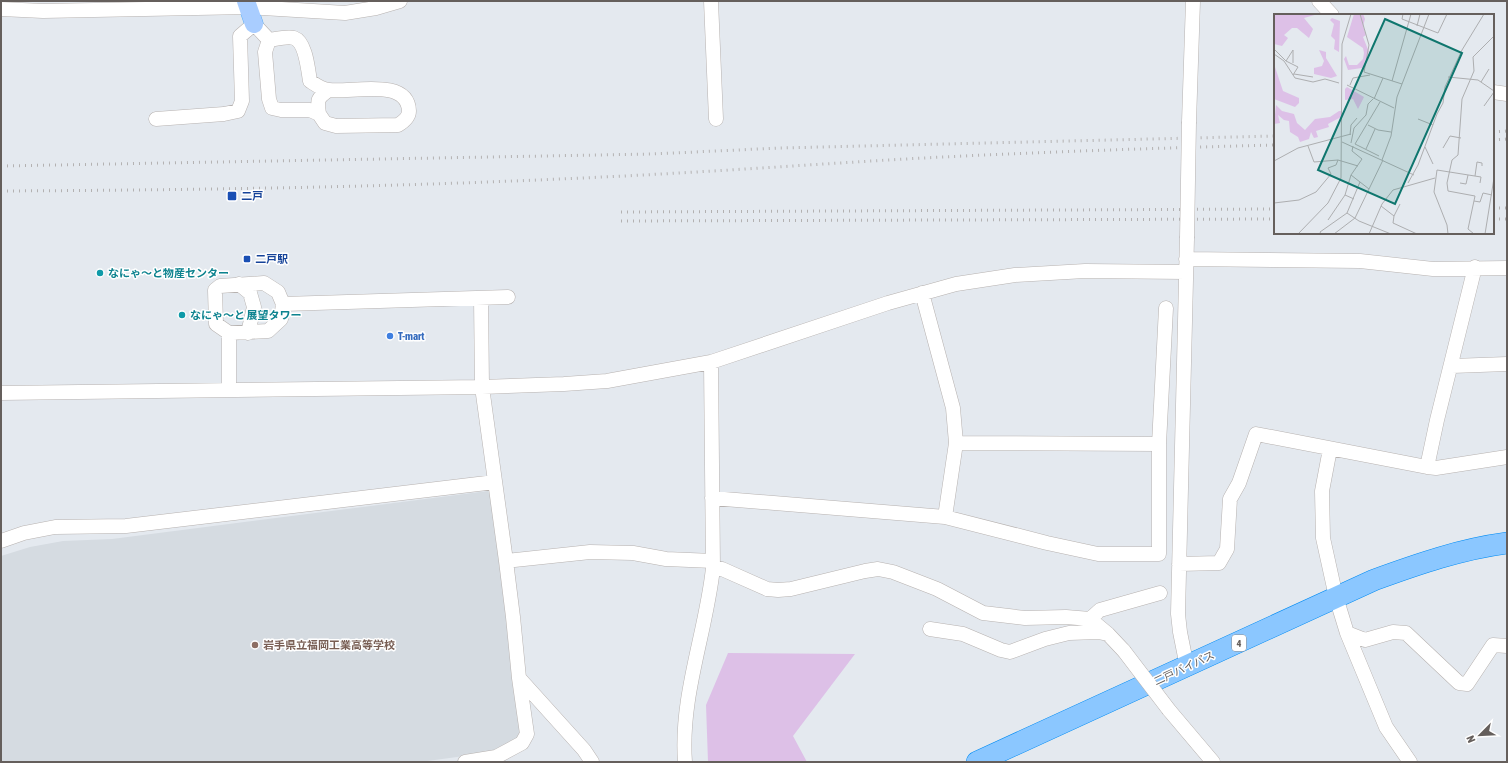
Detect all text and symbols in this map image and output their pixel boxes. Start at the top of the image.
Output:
inset map [1274,14,1494,234]
marker: 二戸 [226,190,238,202]
place label: 二戸 [241,190,263,202]
place label: 二戸駅 [255,253,288,265]
marker: 二戸駅 [242,254,252,264]
place label: なにゃ～と物産センター [108,267,229,279]
marker: なにゃ～と物産センター [95,268,105,278]
place label: なにゃ～と 展望タワー [190,309,302,321]
marker: なにゃ～と 展望タワー [177,310,187,320]
place label: T-mart [398,330,425,342]
marker: T-mart [385,331,395,341]
road number: 4 [1232,635,1246,651]
place label: 岩手県立福岡工業高等学校 [263,639,395,651]
marker: 岩手県立福岡工業高等学校 [250,640,260,650]
street label: 二戸バイパス [1152,649,1216,687]
north arrow [1460,715,1500,755]
text: N [1464,734,1478,744]

